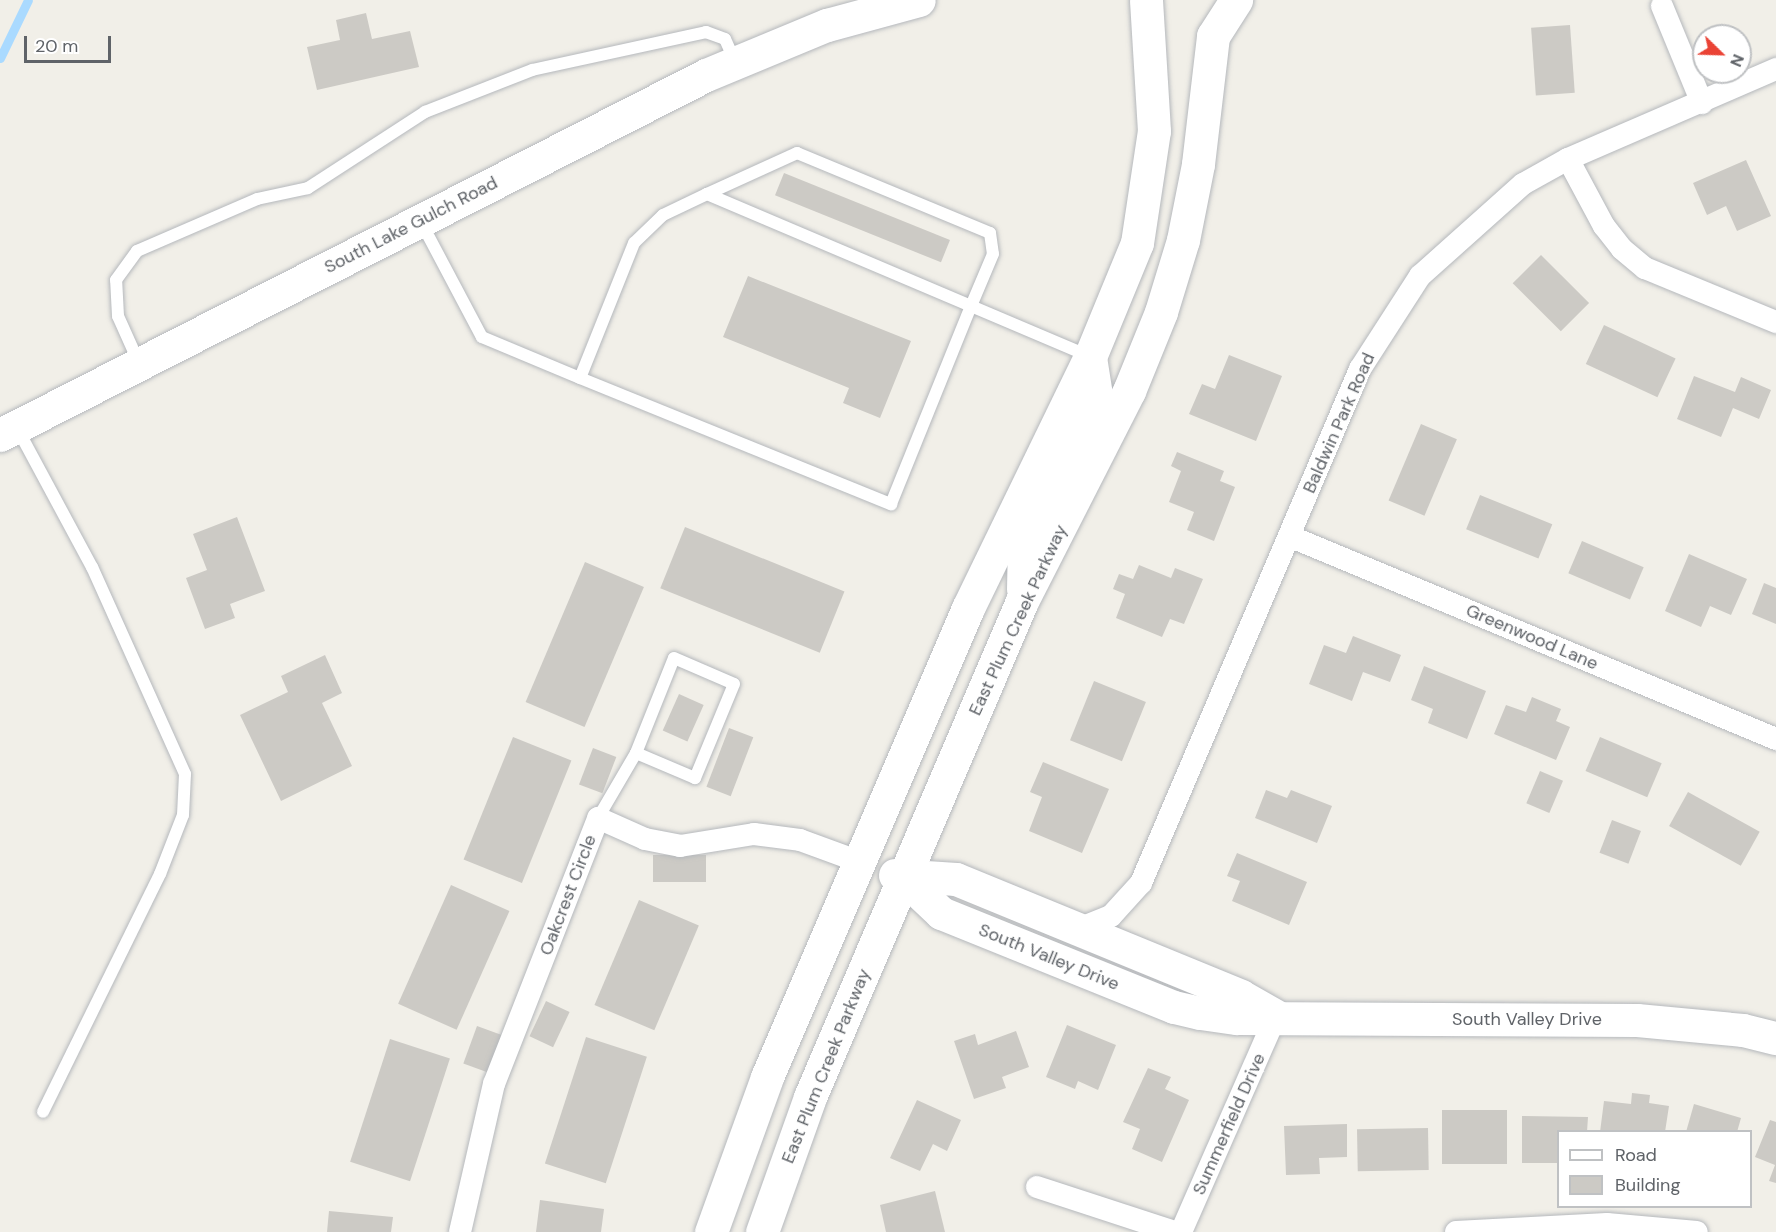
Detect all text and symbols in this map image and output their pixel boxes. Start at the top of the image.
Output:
scale bar [27,24,114,62]
north arrow [1692,24,1752,84]
text: 20 m [35,34,78,58]
text: N [1725,51,1749,70]
street label: South Lake Gulch Road [321,172,501,278]
street label: Baldwin Park Road [1298,349,1380,497]
street label: East Plum Creek Parkway [964,521,1072,719]
street label: Greenwood Lane [1463,599,1601,675]
street label: Oakcrest Circle [535,832,601,958]
street label: South Valley Drive [976,919,1122,995]
street label: East Plum Creek Parkway [777,965,875,1167]
street label: South Valley Drive [1452,1008,1602,1030]
street label: Summerfield Drive [1188,1050,1270,1198]
legend [1557,1130,1752,1208]
text: Road [1615,1143,1657,1167]
text: Building [1615,1173,1680,1197]

